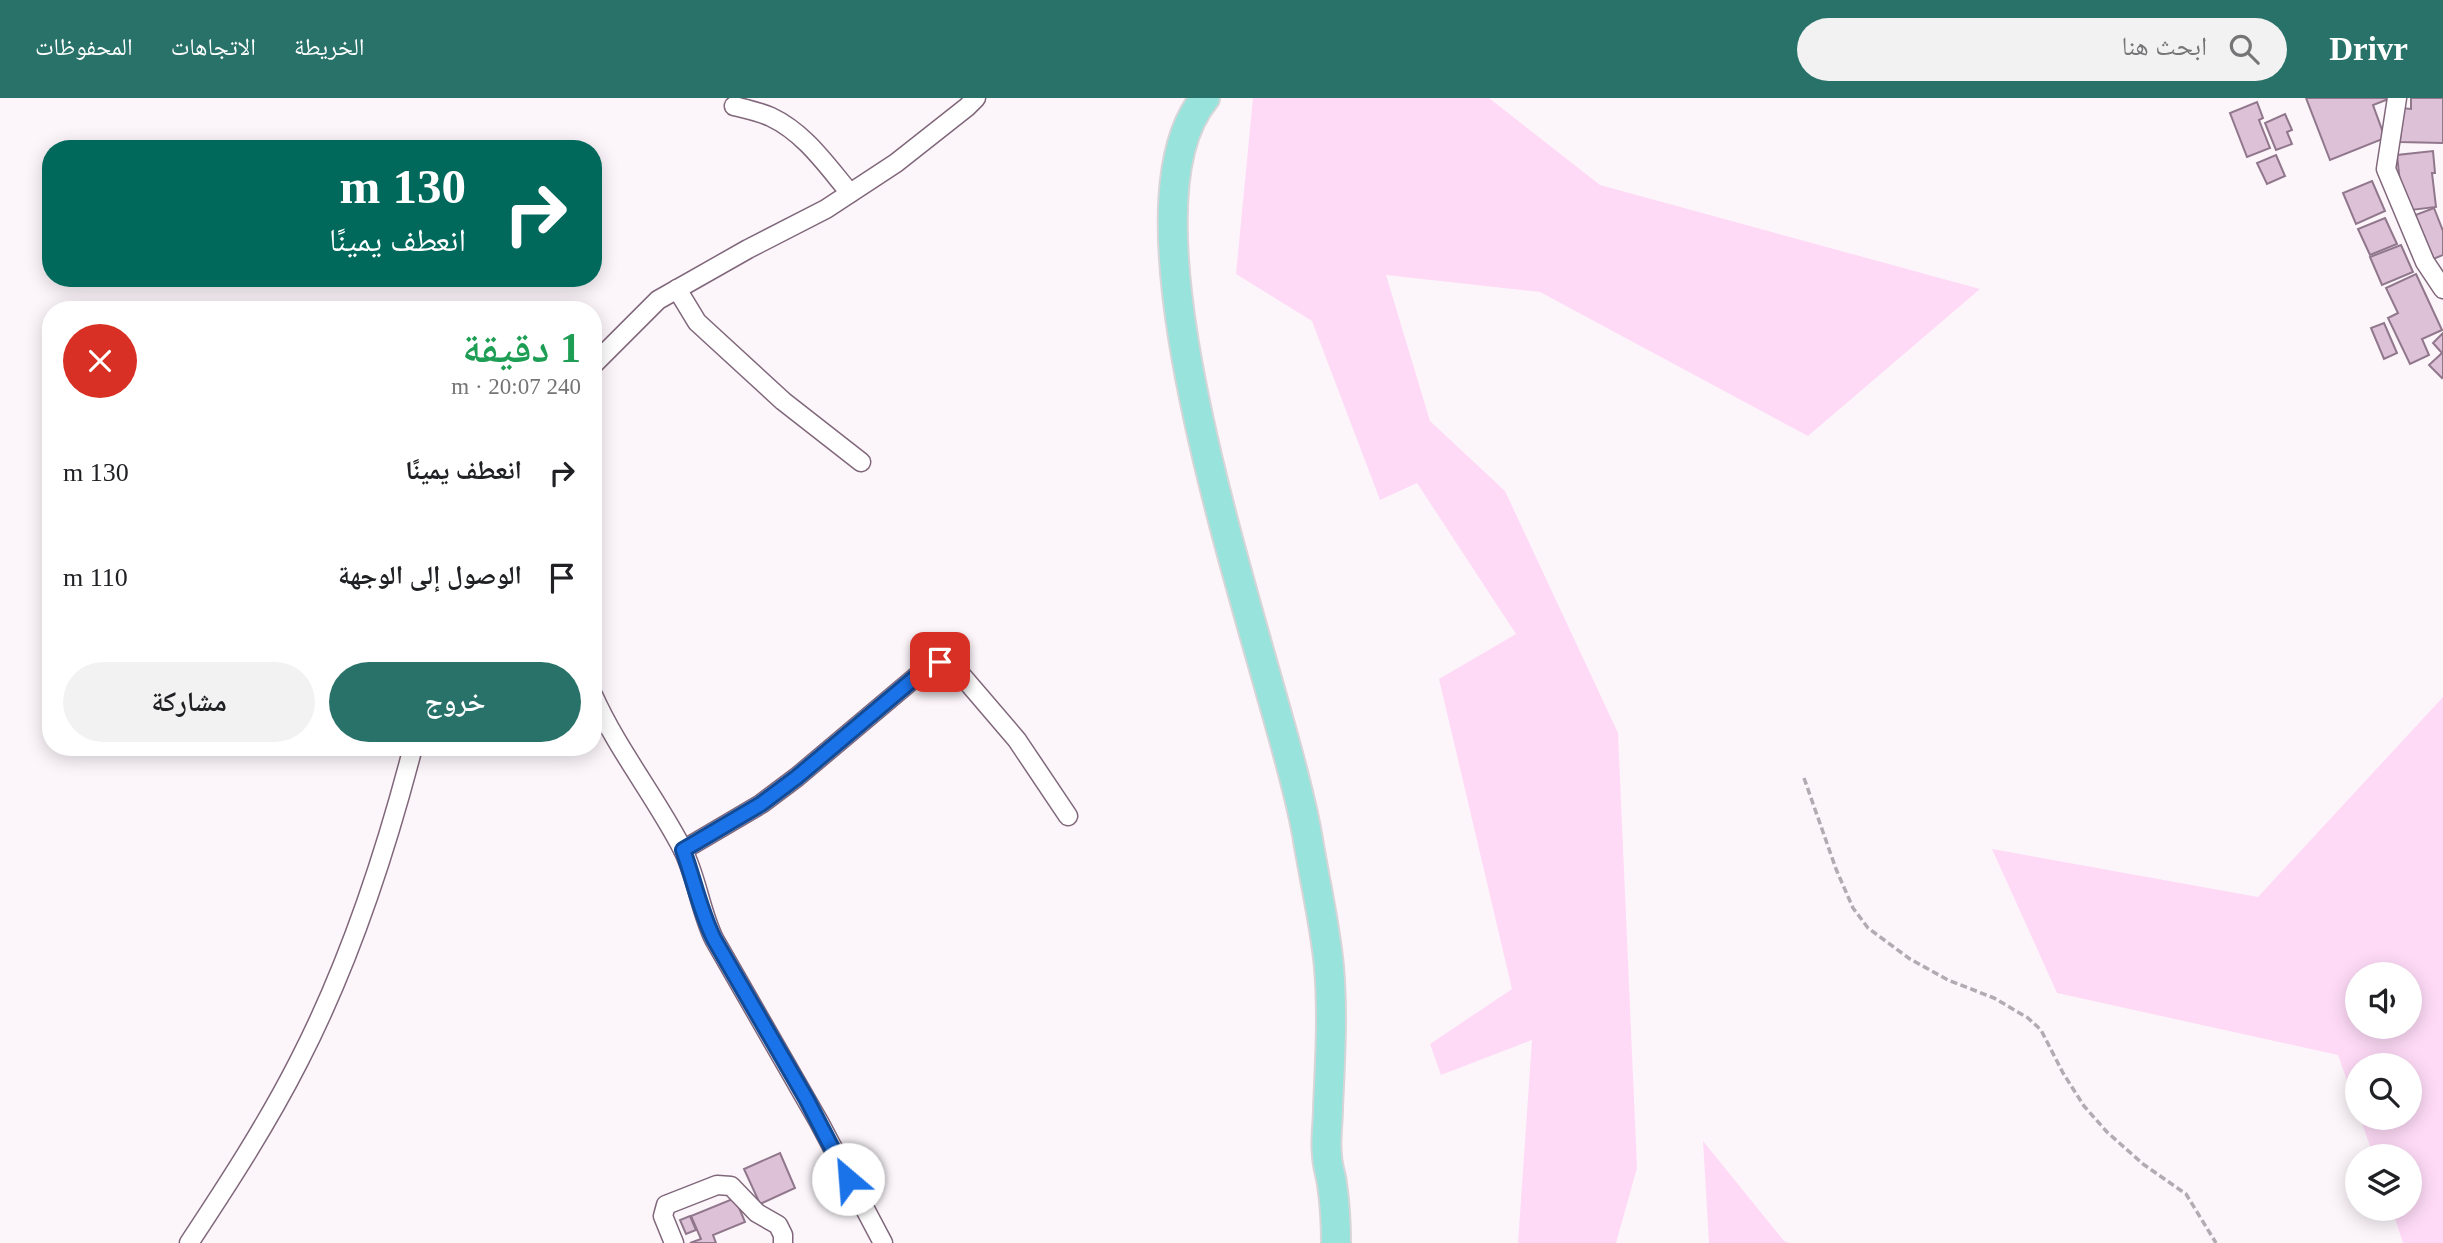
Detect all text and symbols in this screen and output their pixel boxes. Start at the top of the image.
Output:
search box [1797,18,2287,81]
icon: search [2225,30,2263,68]
text: Drivr [2329,31,2408,67]
text: ابحث هنا [2121,32,2207,61]
text: المحفوظات [35,34,133,60]
text: الاتجاهات [171,34,256,60]
text: الخريطة [294,34,365,60]
text: 130 m [339,159,466,214]
icon: right [490,168,581,259]
text: انعطف يمينًا [329,222,466,258]
button: close [63,324,137,398]
text: 1 دقيقة [462,325,581,371]
text: 240 m · 20:07 [451,374,581,399]
icon: right [543,454,581,492]
text: انعطف يمينًا [405,456,522,485]
text: 130 m [63,458,129,487]
icon: arrive [543,559,581,597]
text: الوصول إلى الوجهة [338,561,522,590]
text: 110 m [63,563,128,592]
pin [910,632,970,692]
icon: arrive [921,643,959,681]
button: مشاركة [63,662,315,742]
button: خروج [329,662,581,742]
map controls [2345,962,2422,1221]
button: sound [2345,962,2422,1039]
button: search [2345,1053,2422,1130]
position arrow [811,1142,885,1216]
button: layers [2345,1144,2422,1221]

